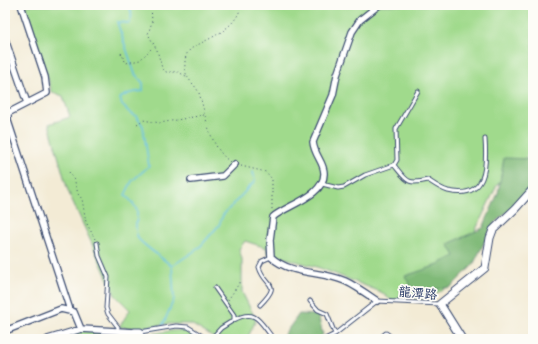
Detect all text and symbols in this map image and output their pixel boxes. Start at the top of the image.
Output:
street label: 龍潭路 [398,281,438,303]

